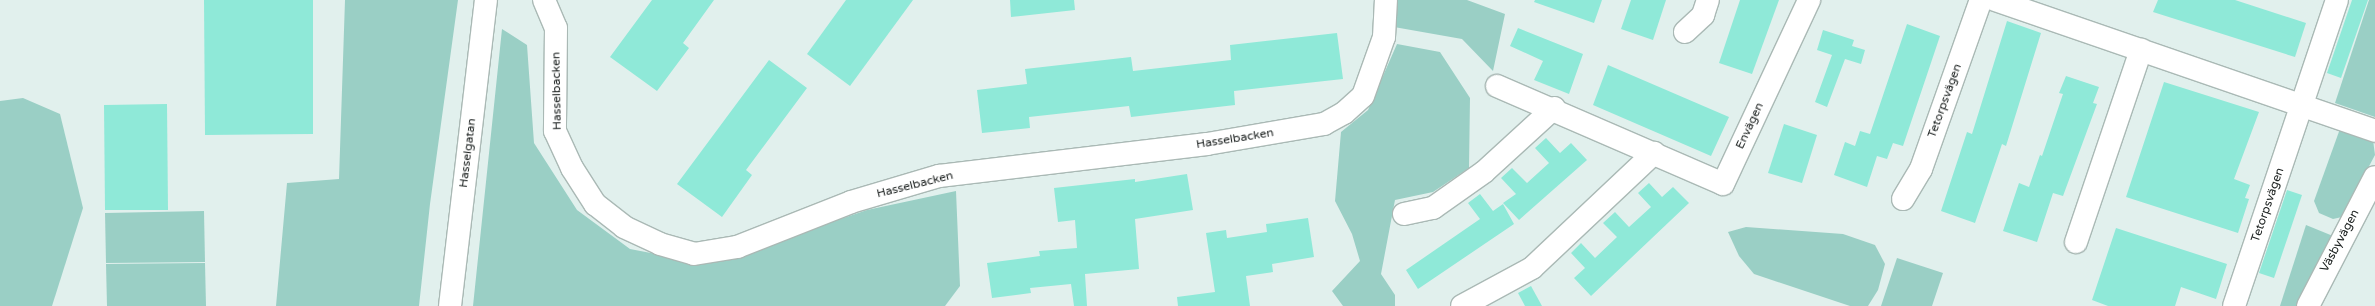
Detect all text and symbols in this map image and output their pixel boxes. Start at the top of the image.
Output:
street label: Hasselbacken [549,52,565,130]
street label: Tetorpsvägen [1925,62,1965,140]
street label: Envägen [1733,101,1767,151]
street label: Hasselgatan [457,117,479,189]
street label: Hasselbacken [1195,126,1275,152]
street label: Tetorpsvägen [2249,166,2287,244]
street label: Hasselbacken [875,169,955,201]
street label: Väsbyvägen [2317,207,2363,275]

